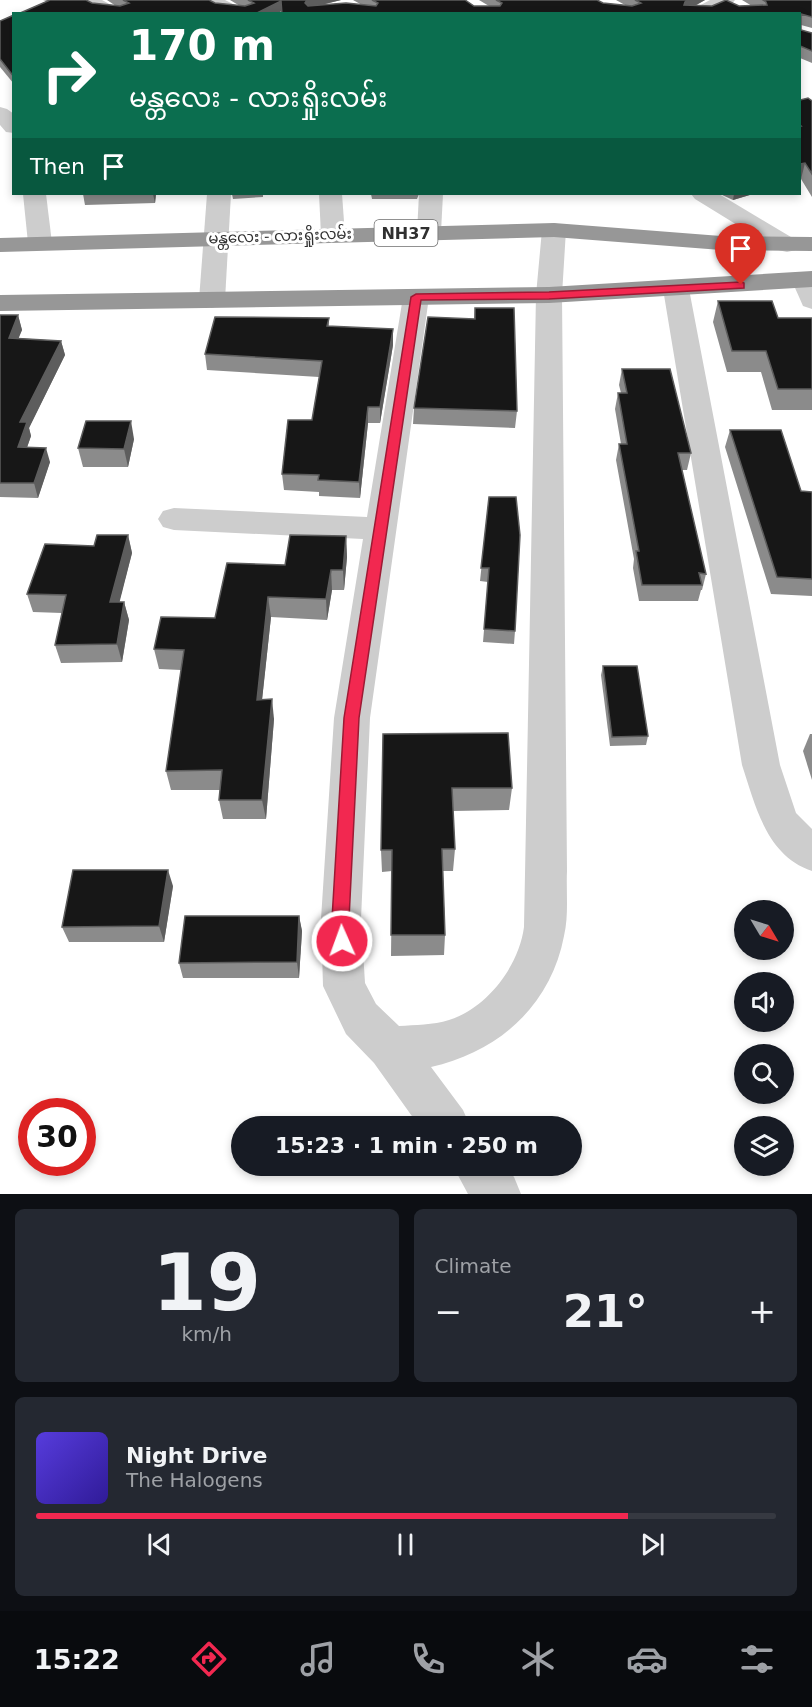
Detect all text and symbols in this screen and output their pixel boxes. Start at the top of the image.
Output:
text: 170 m [129,21,275,70]
icon: right [30,36,108,114]
text: မန္တလေး - လားရှိုးလမ်း [129,82,387,113]
icon: arrive [97,150,130,183]
text: Then [30,154,85,179]
road number: NH37 [374,220,438,246]
pin [715,223,766,285]
street label: မန္တလေး - လားရှိုးလမ်း [208,224,352,250]
icon: arrive [724,232,757,265]
north arrow [734,900,794,960]
map controls [734,900,794,1176]
position arrow [310,909,374,973]
button: sound [734,972,794,1032]
button: search [734,1044,794,1104]
speed limit sign: 30 [18,1098,96,1176]
button: layers [734,1116,794,1176]
text: 15:23 · 1 min · 250 m [275,1133,538,1158]
text: 19 [152,1238,261,1328]
text: Climate [435,1254,511,1278]
text: 21° [563,1285,648,1338]
text: − [435,1292,462,1331]
text: + [748,1292,776,1331]
text: km/h [182,1322,232,1346]
text: Night Drive [126,1443,267,1468]
text: The Halogens [126,1468,263,1492]
icon: previous [143,1528,176,1561]
icon: pause [389,1528,422,1561]
icon: next [636,1528,669,1561]
icon: directions [188,1638,230,1680]
icon: music [297,1638,339,1680]
icon: phone [407,1638,449,1680]
icon: climate [517,1638,559,1680]
icon: car [626,1638,668,1680]
icon: filters [736,1638,778,1680]
text: 15:22 [34,1644,120,1675]

